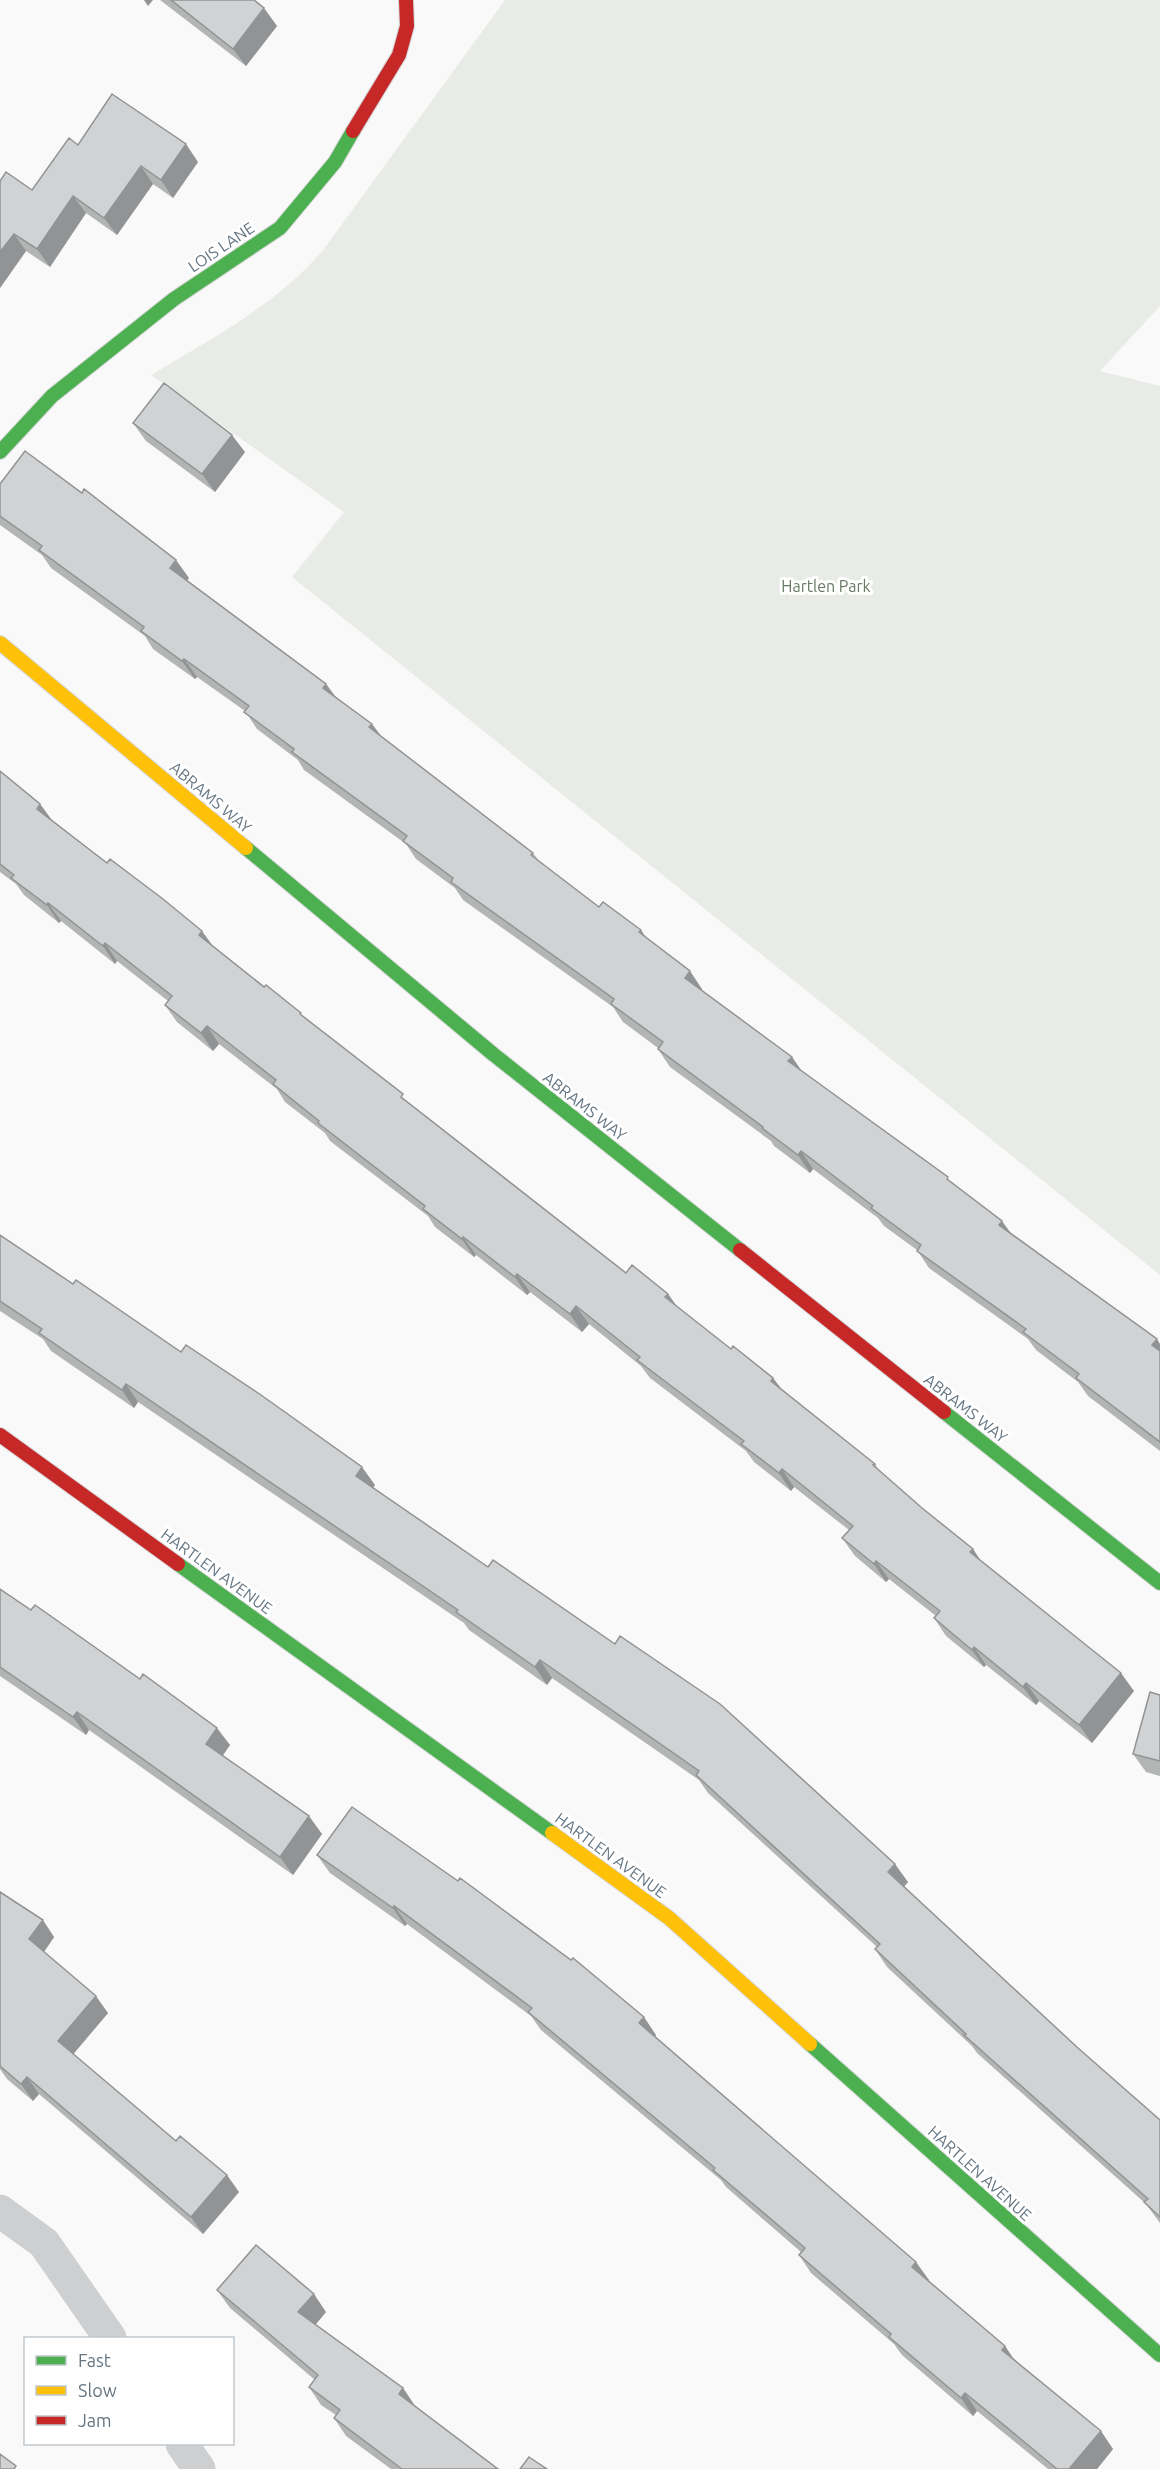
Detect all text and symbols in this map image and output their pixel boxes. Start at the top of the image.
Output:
street label: LOIS LANE [185,218,257,276]
park label: Hartlen Park [781,577,871,595]
street label: ABRAMS WAY [167,758,256,837]
street label: ABRAMS WAY [540,1068,631,1144]
street label: ABRAMS WAY [921,1370,1012,1446]
street label: HARTLEN AVENUE [158,1525,276,1617]
street label: HARTLEN AVENUE [552,1809,670,1901]
street label: HARTLEN AVENUE [925,2122,1035,2224]
legend [24,2337,234,2445]
text: Fast [78,2350,111,2370]
text: Slow [78,2380,117,2400]
text: Jam [78,2410,112,2430]

